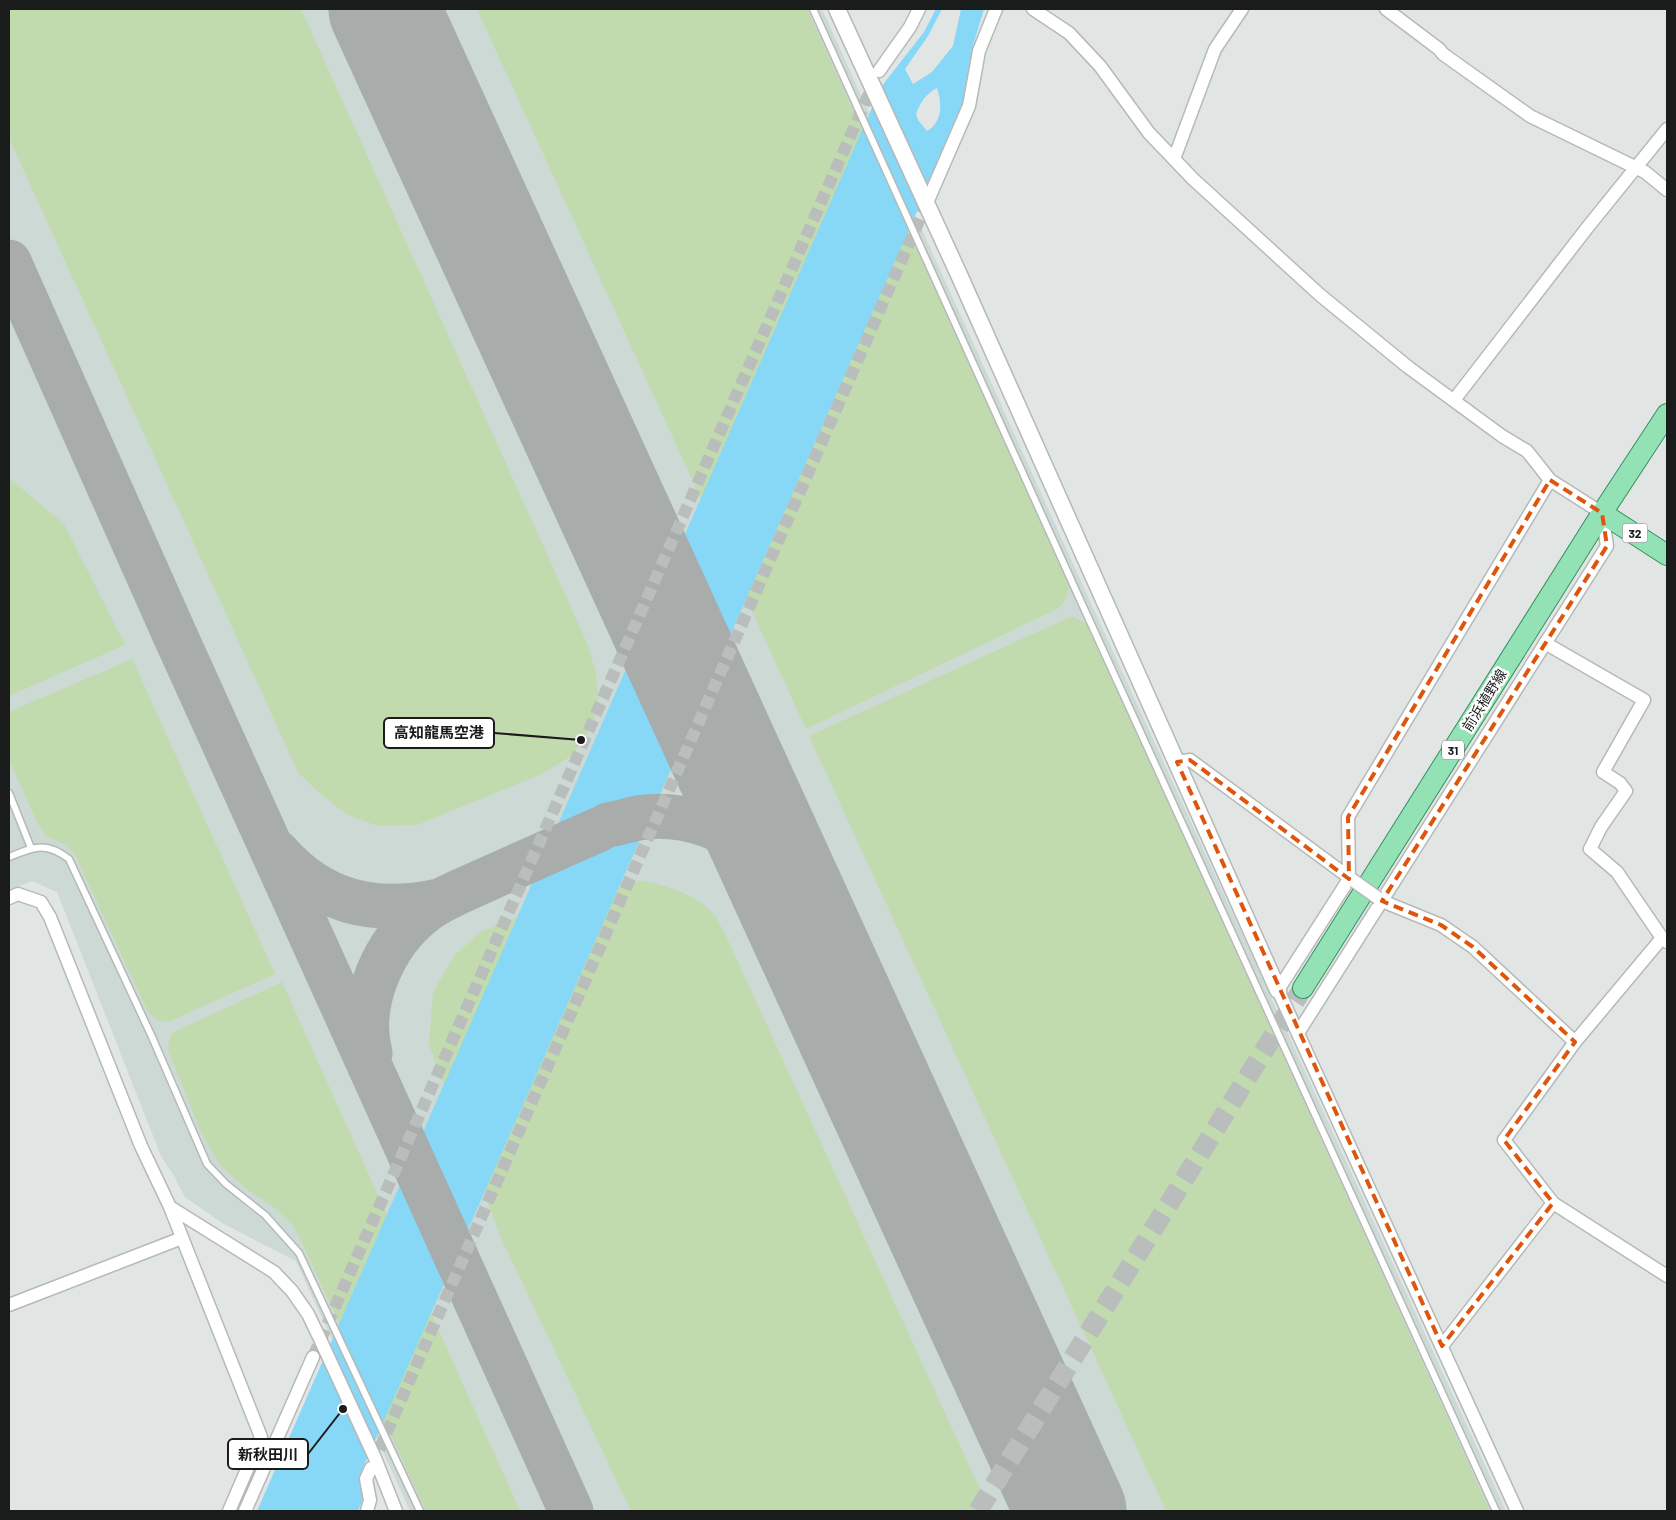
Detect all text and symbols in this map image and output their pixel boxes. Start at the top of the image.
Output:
road number: 32 [1622,524,1648,542]
street label: 前浜植野線 [1458,666,1510,734]
callout: 高知龍馬空港 [384,718,494,748]
text: 高知龍馬空港 [394,723,484,741]
road number: 31 [1442,740,1464,760]
callout: 新秋田川 [228,1439,308,1469]
text: 新秋田川 [238,1445,298,1463]

